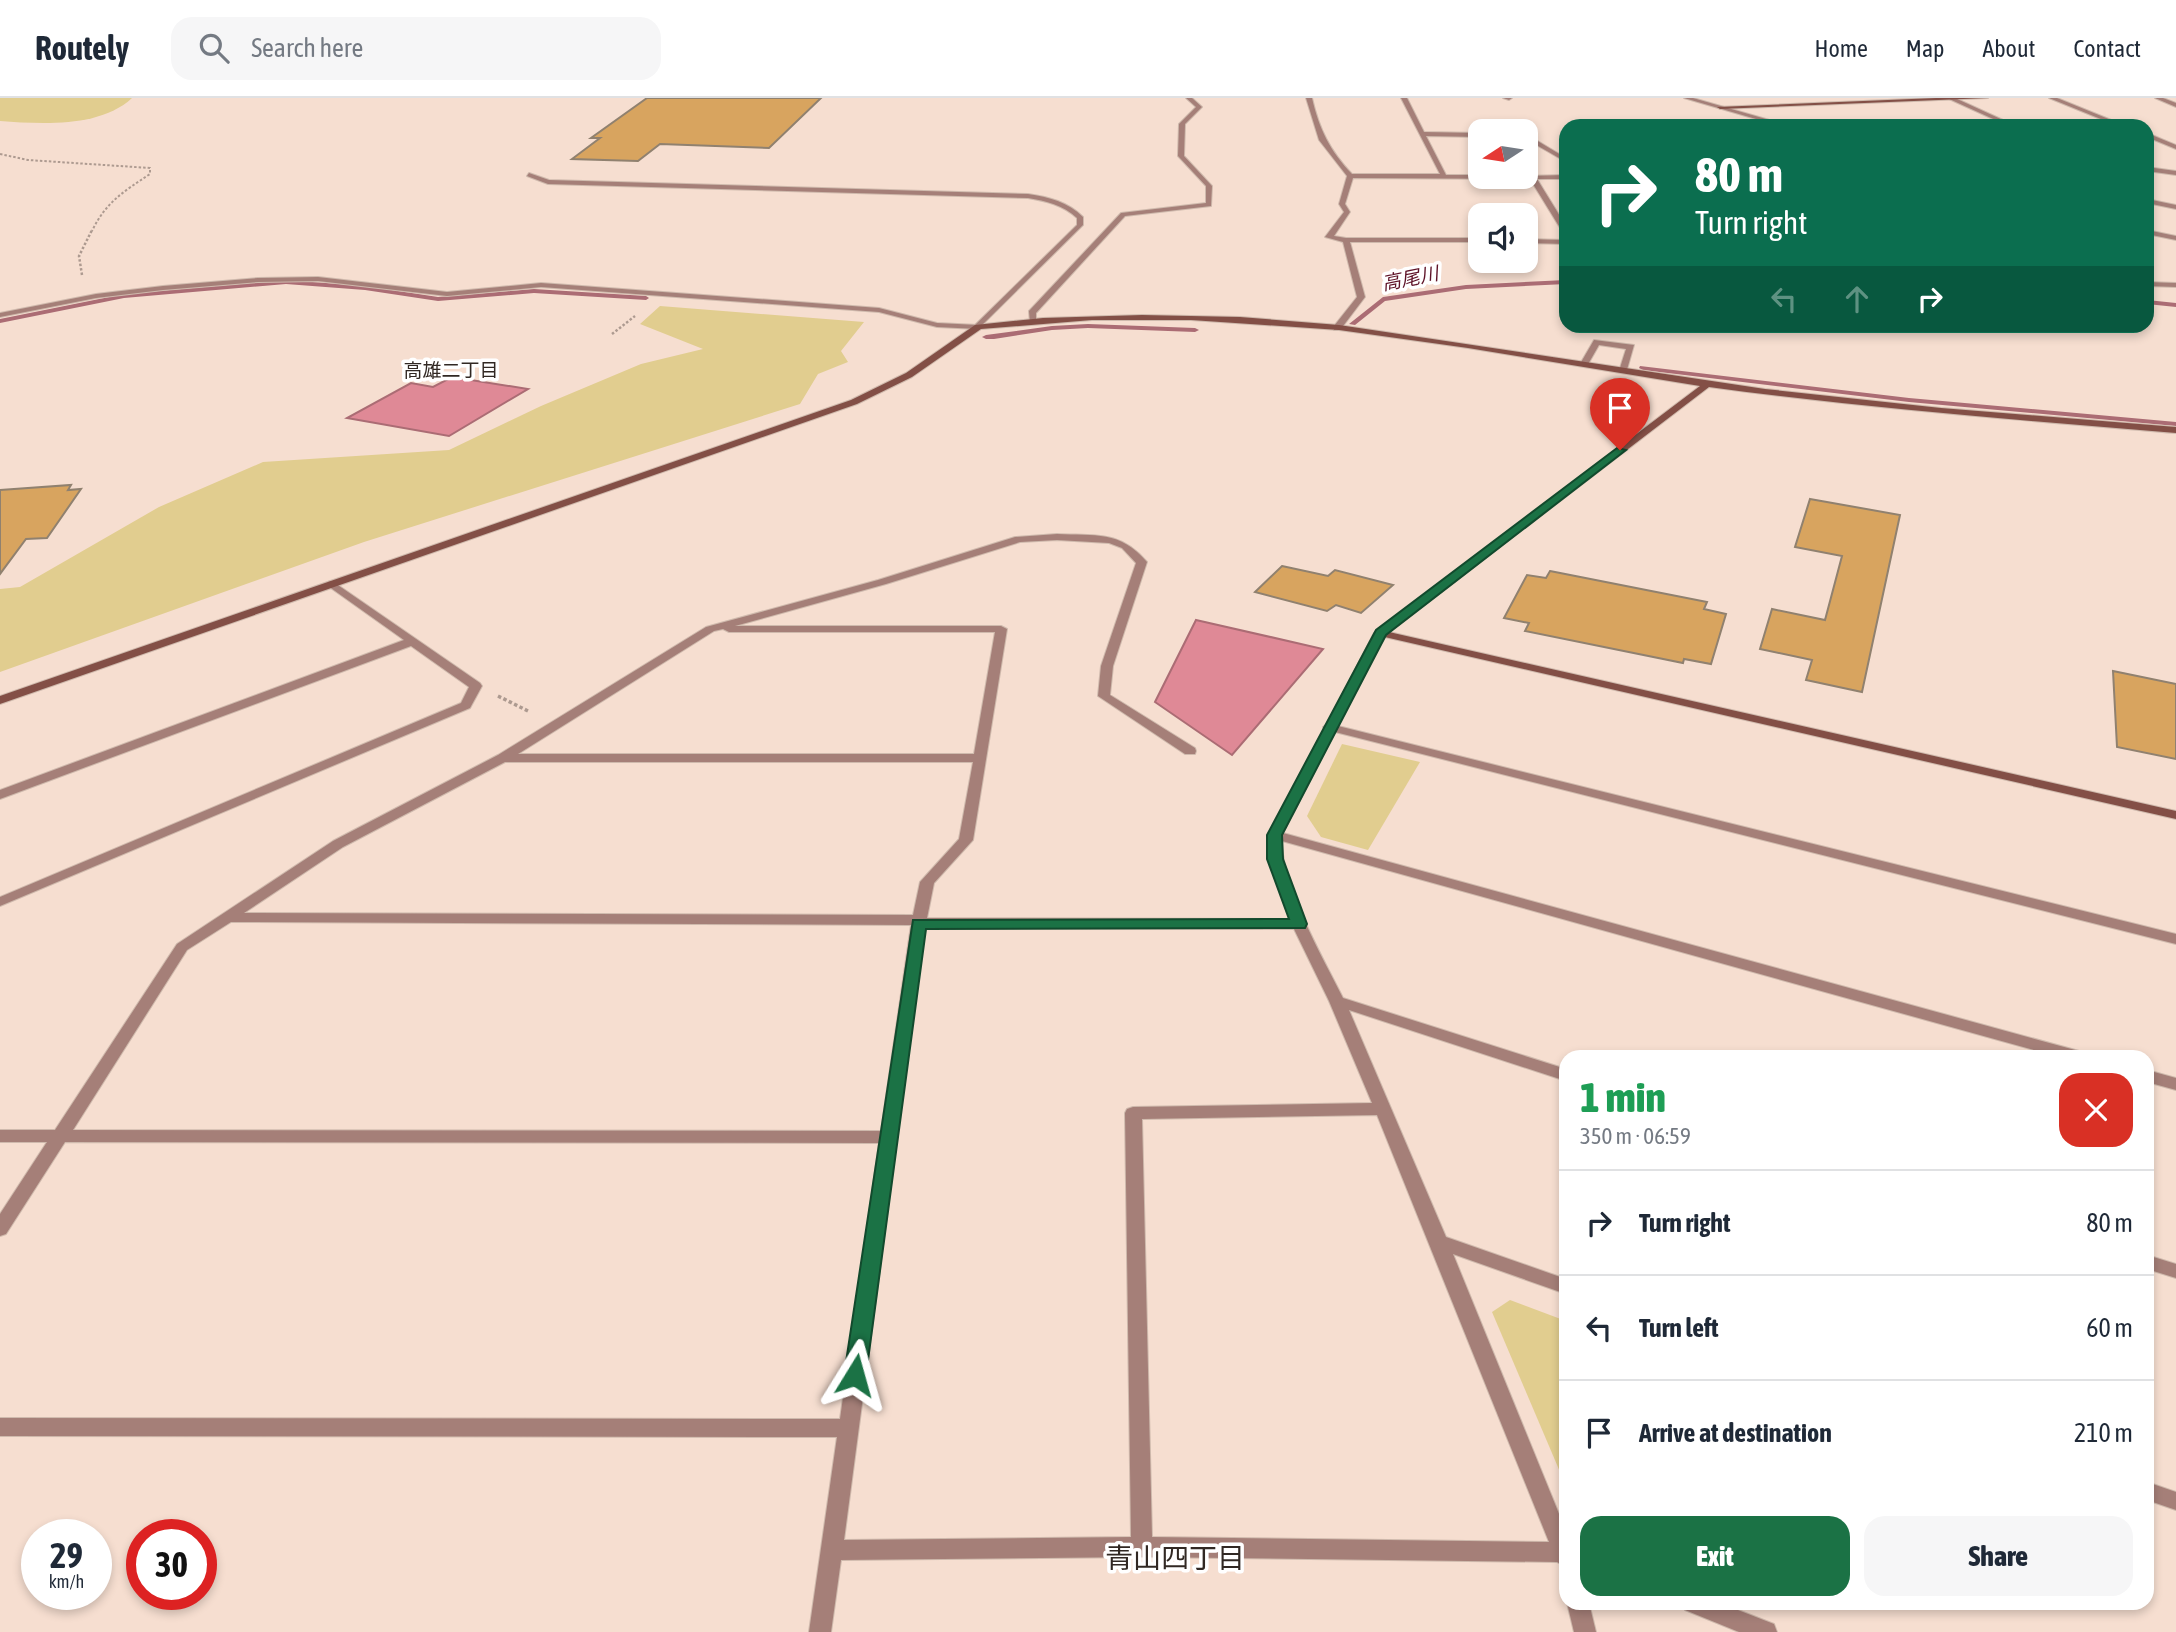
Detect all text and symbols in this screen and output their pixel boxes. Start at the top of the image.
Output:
search box [171,17,661,80]
text: Routely [35,29,129,67]
icon: search [195,29,233,67]
text: Search here [251,33,363,63]
text: Home [1814,35,1868,62]
text: Map [1906,35,1944,62]
text: About [1982,35,2035,62]
text: Contact [2073,35,2141,62]
north arrow [1468,119,1538,189]
map controls [1468,119,1538,273]
text: 80 m [1695,146,1783,202]
icon: right [1580,147,1671,238]
button: sound [1468,203,1538,273]
text: Turn right [1695,204,1808,241]
water label: 高尾川 [1380,261,1442,294]
icon: left [1765,280,1803,318]
icon: ahead [1838,280,1876,318]
icon: right [1911,280,1949,318]
district label: 高雄二丁目 [403,359,499,381]
pin [1590,378,1650,450]
icon: arrive [1601,389,1639,427]
text: 1 min [1580,1073,1666,1121]
button: close [2059,1073,2133,1147]
text: 350 m · 06:59 [1580,1123,1691,1149]
icon: right [1580,1204,1618,1242]
text: Turn right [1639,1208,1730,1238]
text: 80 m [2086,1208,2133,1238]
icon: left [1580,1309,1618,1347]
text: Turn left [1639,1313,1719,1343]
text: 60 m [2086,1313,2133,1343]
position arrow [818,1338,892,1412]
icon: arrive [1580,1414,1618,1452]
text: Arrive at destination [1639,1418,1832,1448]
text: 210 m [2074,1418,2133,1448]
button: Exit [1580,1516,1850,1596]
button: Share [1864,1516,2133,1596]
speed limit sign: 30 [126,1519,217,1610]
text: 29 [50,1535,83,1575]
district label: 青山四丁目 [1105,1542,1245,1574]
text: km/h [49,1571,84,1592]

